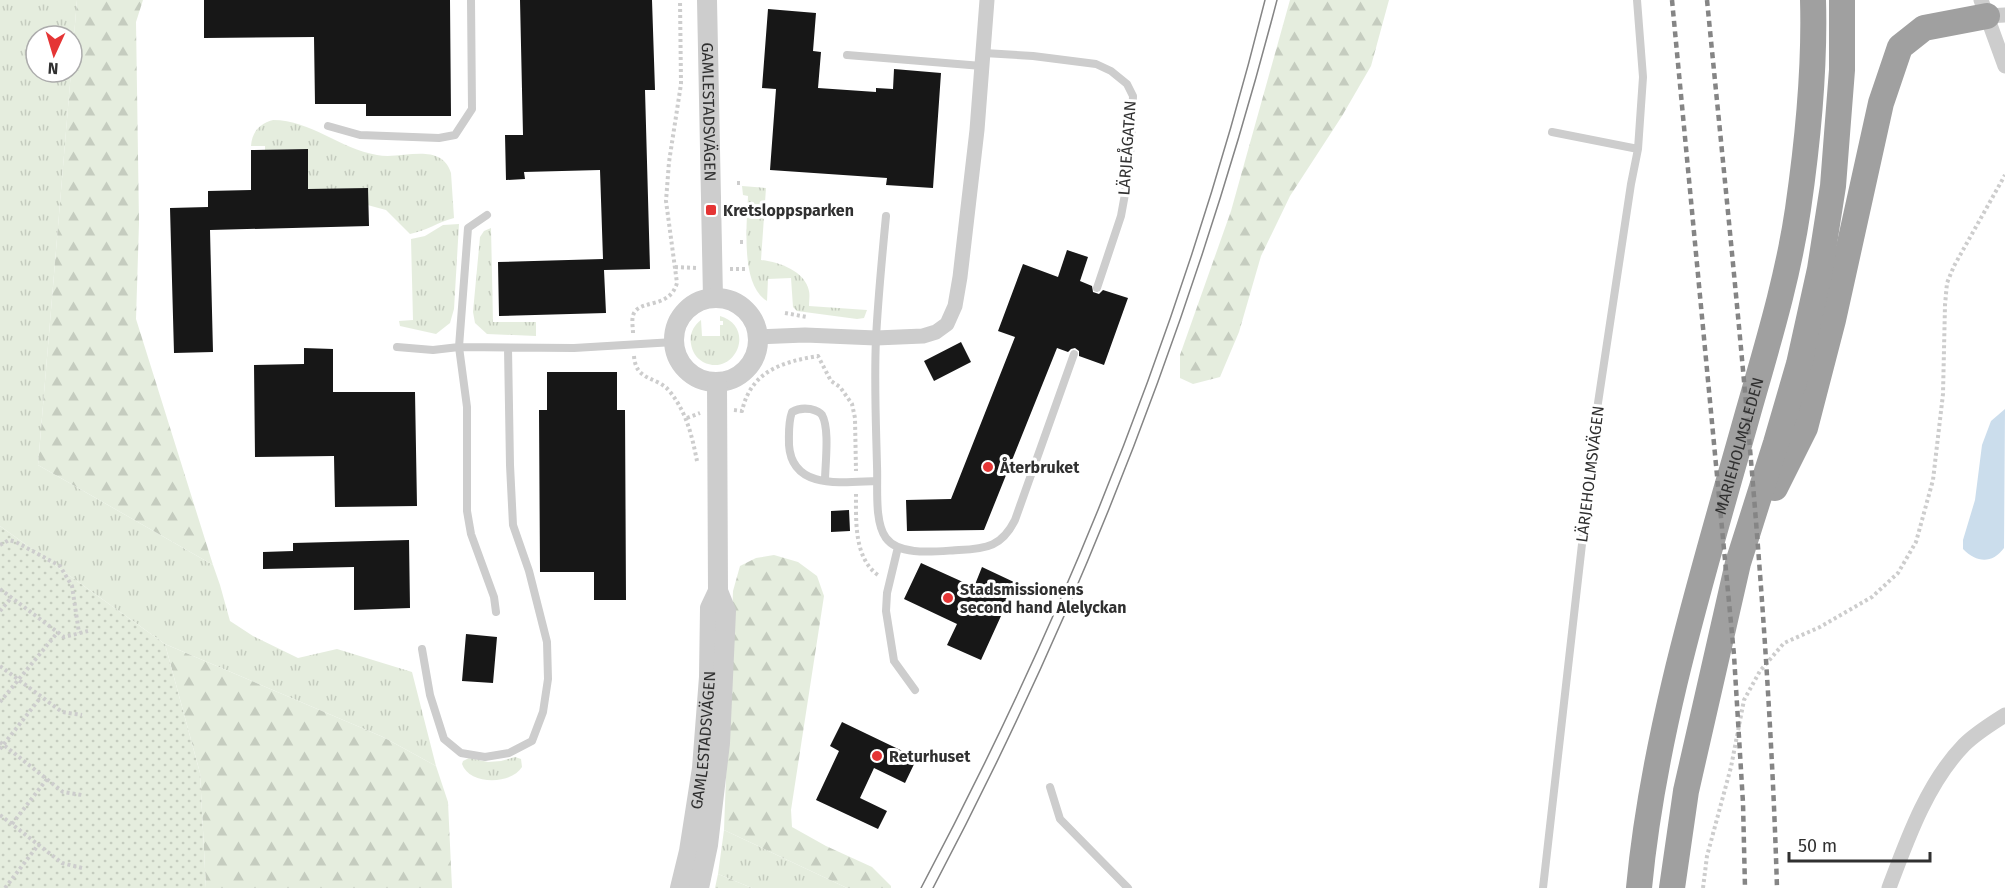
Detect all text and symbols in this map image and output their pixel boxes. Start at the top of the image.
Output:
north arrow [24,24,84,84]
street label: GAMLESTADSVÄGEN [698,42,720,182]
text: N [47,59,59,78]
street label: LÄRJEÅGATAN [1113,100,1140,196]
place label: Kretsloppsparken [723,201,854,220]
marker: Kretsloppsparken [704,203,718,217]
street label: MARIEHOLMSLEDEN [1710,375,1767,516]
street label: LÄRJEHOLMSVÄGEN [1572,404,1608,544]
place label: Återbruket [999,456,1080,477]
marker: Återbruket [981,460,995,474]
place label: Stadsmissionens second hand Alelyckan [960,580,1126,617]
marker: Stadsmissionens second hand Alelyckan [941,591,955,605]
street label: GAMLESTADSVÄGEN [686,671,719,811]
place label: Returhuset [889,747,971,766]
marker: Returhuset [870,749,884,763]
scale bar [1789,825,1930,863]
text: 50 m [1798,835,1837,857]

